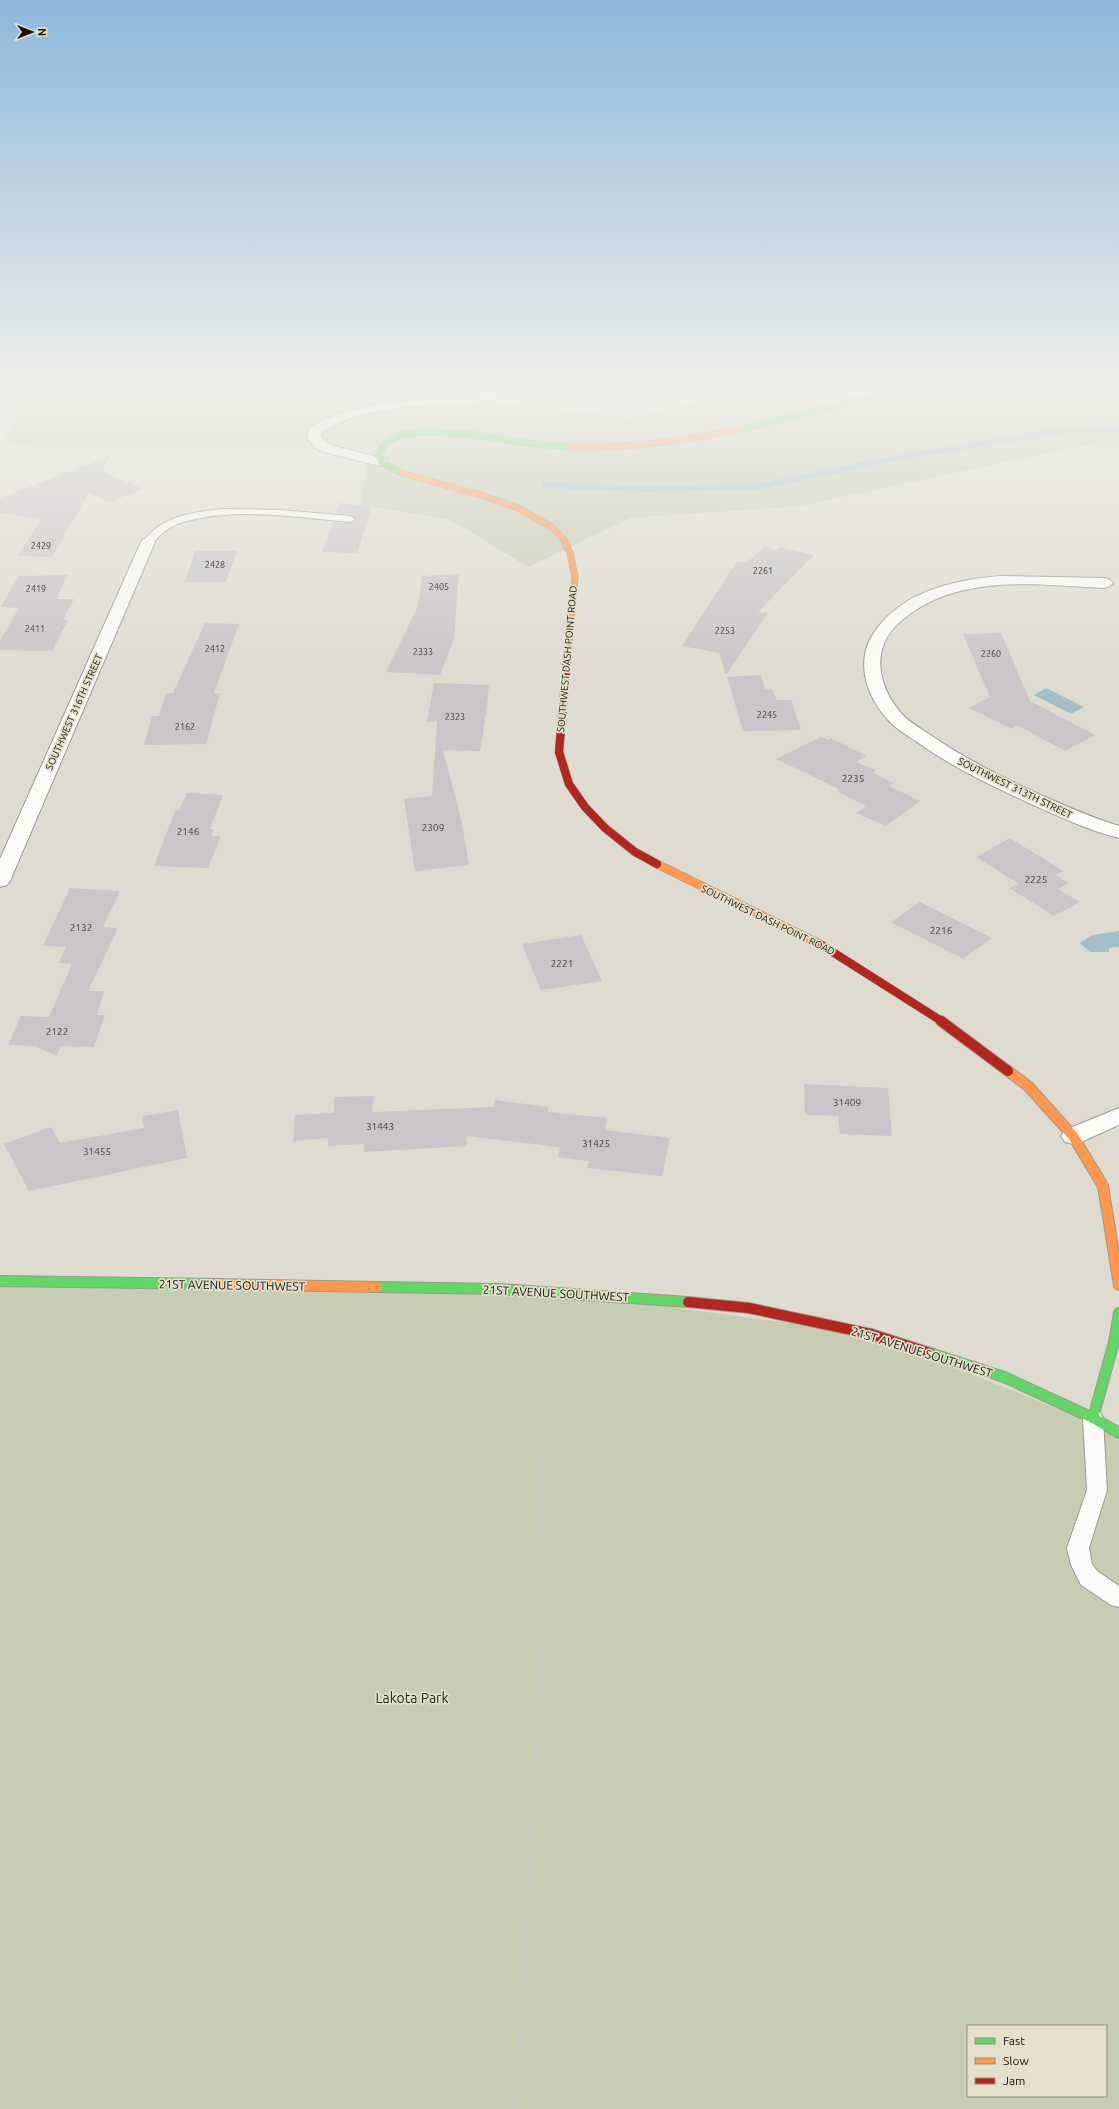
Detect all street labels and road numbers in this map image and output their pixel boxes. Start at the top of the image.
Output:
street label: SOUTHWEST DASH POINT ROAD [555,585,579,733]
street label: SOUTHWEST 316TH STREET [43,652,105,772]
street label: SOUTHWEST 313TH STREET [956,755,1074,821]
street label: SOUTHWEST DASH POINT ROAD [699,883,837,957]
street label: 21ST AVENUE SOUTHWEST [159,1277,306,1293]
street label: 21ST AVENUE SOUTHWEST [482,1283,630,1303]
street label: 21ST AVENUE SOUTHWEST [850,1324,994,1380]

